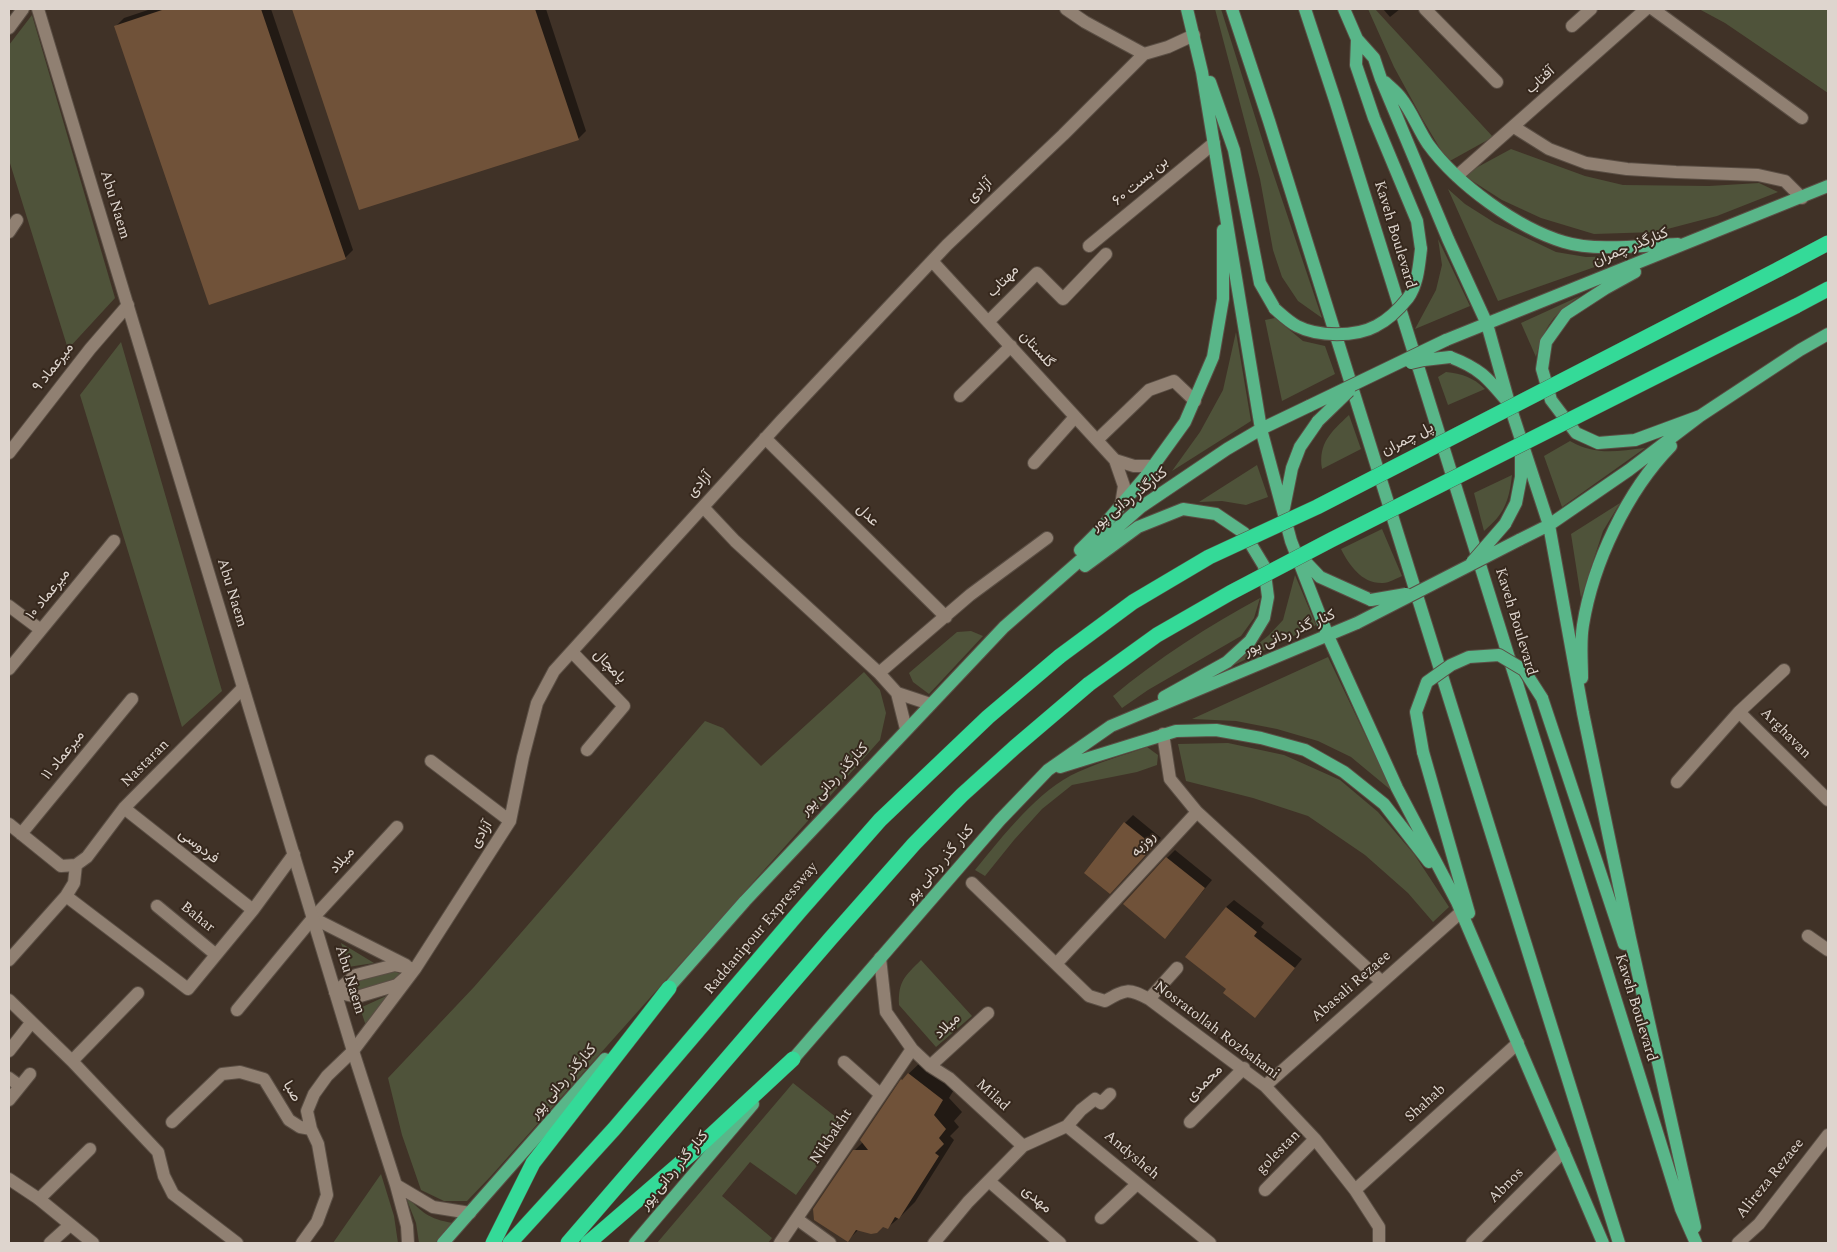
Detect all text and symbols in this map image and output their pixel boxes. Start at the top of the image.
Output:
street label: آفتاب [1523,63,1559,99]
street label: بن بست ۶۰ [1109,153,1173,211]
street label: Abu Naem [95,168,133,242]
street label: آزادی [963,175,997,207]
street label: Kaveh Boulevard [1369,179,1419,291]
street label: کنارگذر چمران [1591,225,1671,271]
street label: مهتاب [984,262,1024,302]
street label: گلستان [1015,328,1057,372]
street label: میرعماد ۹ [29,340,79,396]
street label: پل چمران [1379,419,1437,461]
street label: کنارگذر ردانی پور [1088,464,1172,536]
street label: آزادی [684,468,716,502]
street label: عدل [852,501,882,531]
street label: Abu Naem [212,556,250,630]
street label: میرعماد ۱۰ [23,566,75,624]
street label: Kaveh Boulevard [1490,566,1540,678]
street label: کنار گذر ردانی پور [1242,607,1338,661]
street label: پامچال [589,646,629,688]
street label: Arghavan [1756,705,1814,763]
street label: میرعماد ۱۱ [39,728,89,784]
street label: Nastaran [118,736,174,792]
street label: کنارگذر ردانی پور [797,740,873,820]
street label: آزادی [467,818,497,852]
street label: کنار گذر ردانی پور [901,822,979,908]
street label: فردوسی [174,825,222,869]
street label: روزبه [1128,828,1160,862]
street label: میلاد [326,844,360,878]
street label: Raddanipour Expressway [701,859,823,999]
street label: Bahar [176,899,218,937]
street label: Abu Naem [330,943,368,1017]
street label: Abasali Rezaee [1309,948,1395,1026]
street label: Kaveh Boulevard [1610,952,1660,1064]
street label: Nosratollah Rozbahani [1150,978,1282,1084]
street label: میلاد [931,1010,965,1044]
street label: کنارگذر ردانی پور [527,1041,601,1123]
street label: محمدی [1183,1062,1227,1106]
street label: Milad [971,1076,1013,1116]
street label: صبا [278,1078,304,1106]
street label: Shahab [1402,1081,1450,1127]
street label: Nikbakht [807,1106,857,1168]
street label: golestan [1253,1127,1305,1179]
street label: کنار گذر ردانی پور [637,1128,713,1214]
street label: Andysheh [1100,1128,1162,1184]
street label: Alireza Rezaee [1733,1135,1809,1223]
street label: Abnos [1486,1165,1528,1207]
street label: مهدی [1017,1182,1055,1218]

